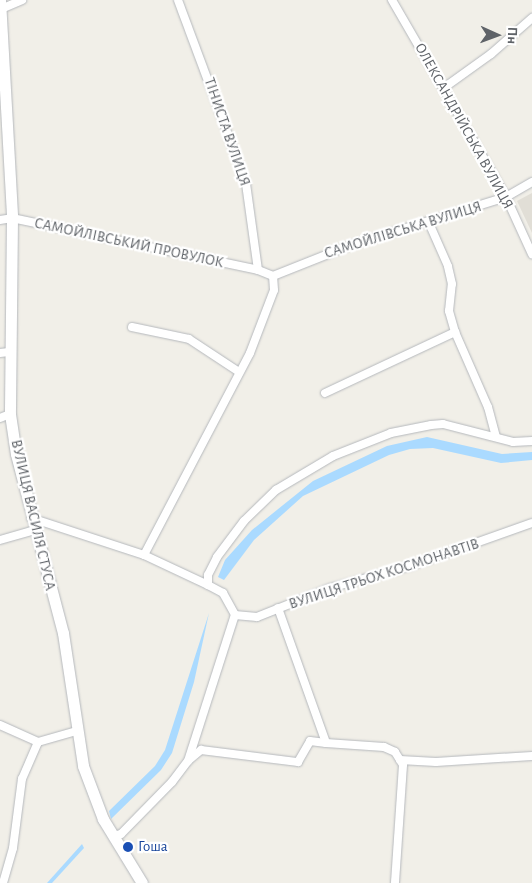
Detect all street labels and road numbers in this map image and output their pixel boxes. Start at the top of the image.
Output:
street label: ОЛЕКСАНДРІЙСЬКА ВУЛИЦЯ [411,40,517,212]
street label: ТІНИСТА ВУЛИЦЯ [200,75,254,189]
street label: САМОЙЛІВСЬКА ВУЛИЦЯ [322,197,484,263]
street label: САМОЙЛІВСЬКИЙ ПРОВУЛОК [33,214,225,272]
street label: ВУЛИЦЯ ВАСИЛЯ СТУСА [7,438,59,592]
street label: ВУЛИЦЯ ТРЬОХ КОСМОНАВТІВ [287,535,481,613]

